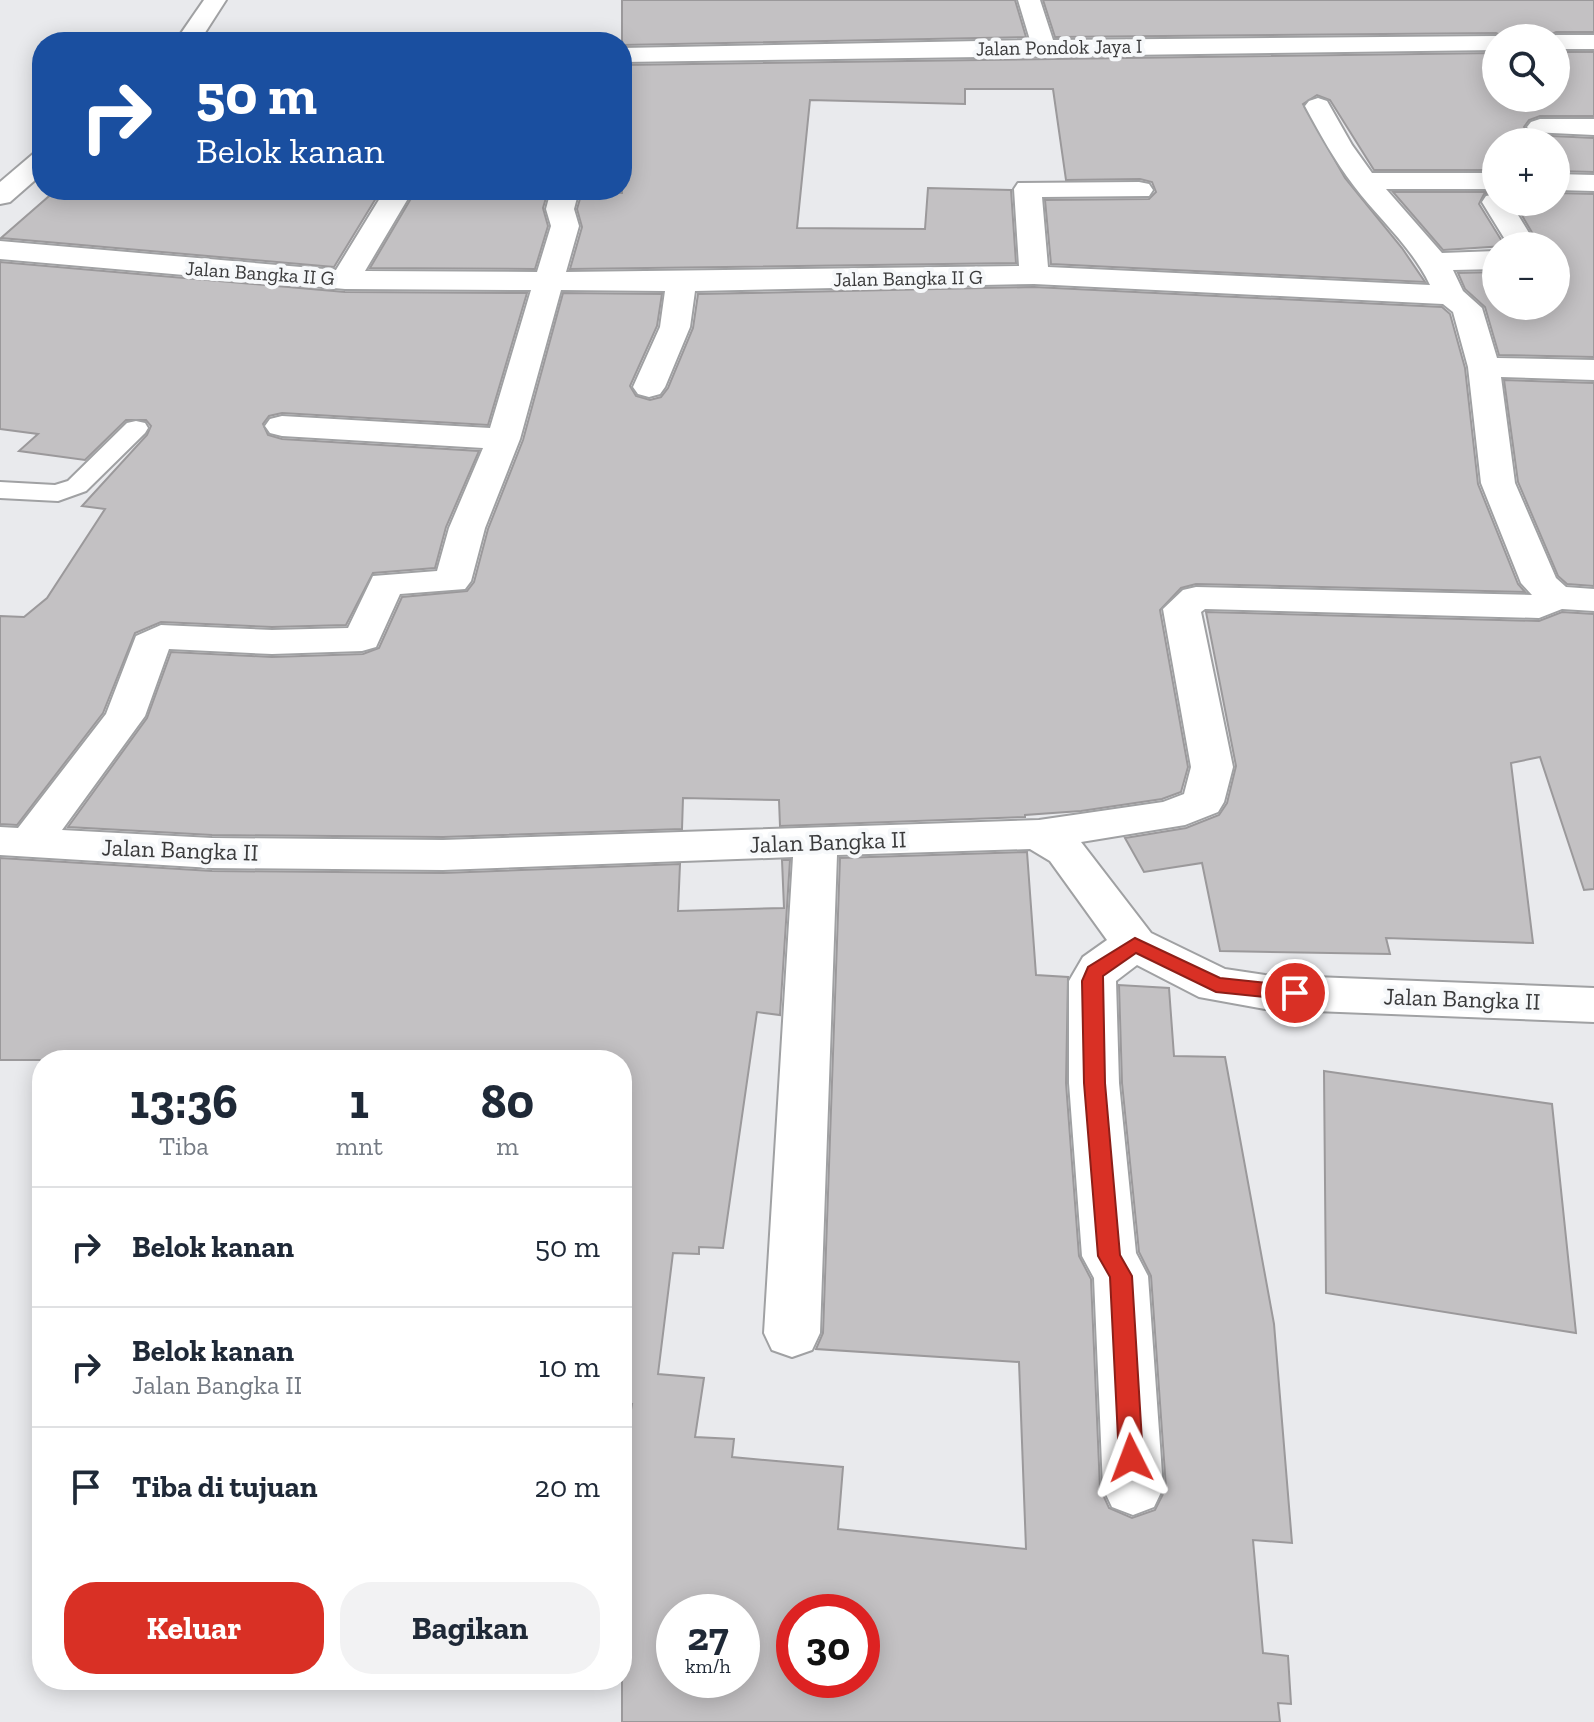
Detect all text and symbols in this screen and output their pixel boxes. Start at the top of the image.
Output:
map controls [1482,24,1570,320]
button: search [1482,24,1570,112]
street label: Jalan Pondok Jaya I [976,34,1142,60]
text: 50 m [196,61,317,128]
icon: right [64,64,168,168]
button: + [1482,128,1570,216]
text: Belok kanan [196,129,384,172]
button: − [1482,232,1570,320]
street label: Jalan Bangka II G [185,256,335,290]
street label: Jalan Bangka II G [833,265,983,291]
street label: Jalan Bangka II [749,824,907,859]
street label: Jalan Bangka II [101,832,259,867]
pin [1261,959,1329,1027]
icon: arrive [1273,971,1317,1015]
street label: Jalan Bangka II [1383,981,1541,1016]
text: 13:36 [130,1073,238,1130]
text: 1 [350,1073,369,1130]
text: 80 [481,1073,534,1130]
text: Tiba [159,1130,209,1162]
text: mnt [336,1130,383,1162]
text: m [496,1130,519,1162]
icon: right [64,1225,108,1269]
text: Belok kanan [132,1229,294,1265]
text: 50 m [535,1229,600,1265]
text: Belok kanan [132,1333,294,1369]
icon: right [64,1345,108,1389]
text: 10 m [538,1349,600,1385]
text: Jalan Bangka II [132,1369,302,1401]
position arrow [1089,1416,1173,1500]
icon: arrive [64,1465,108,1509]
text: Tiba di tujuan [132,1469,317,1505]
text: 20 m [535,1469,600,1505]
button: Keluar [64,1582,324,1674]
button: Bagikan [340,1582,600,1674]
speed limit sign: 30 [776,1594,880,1698]
text: 27 [687,1612,729,1660]
text: km/h [685,1654,731,1678]

